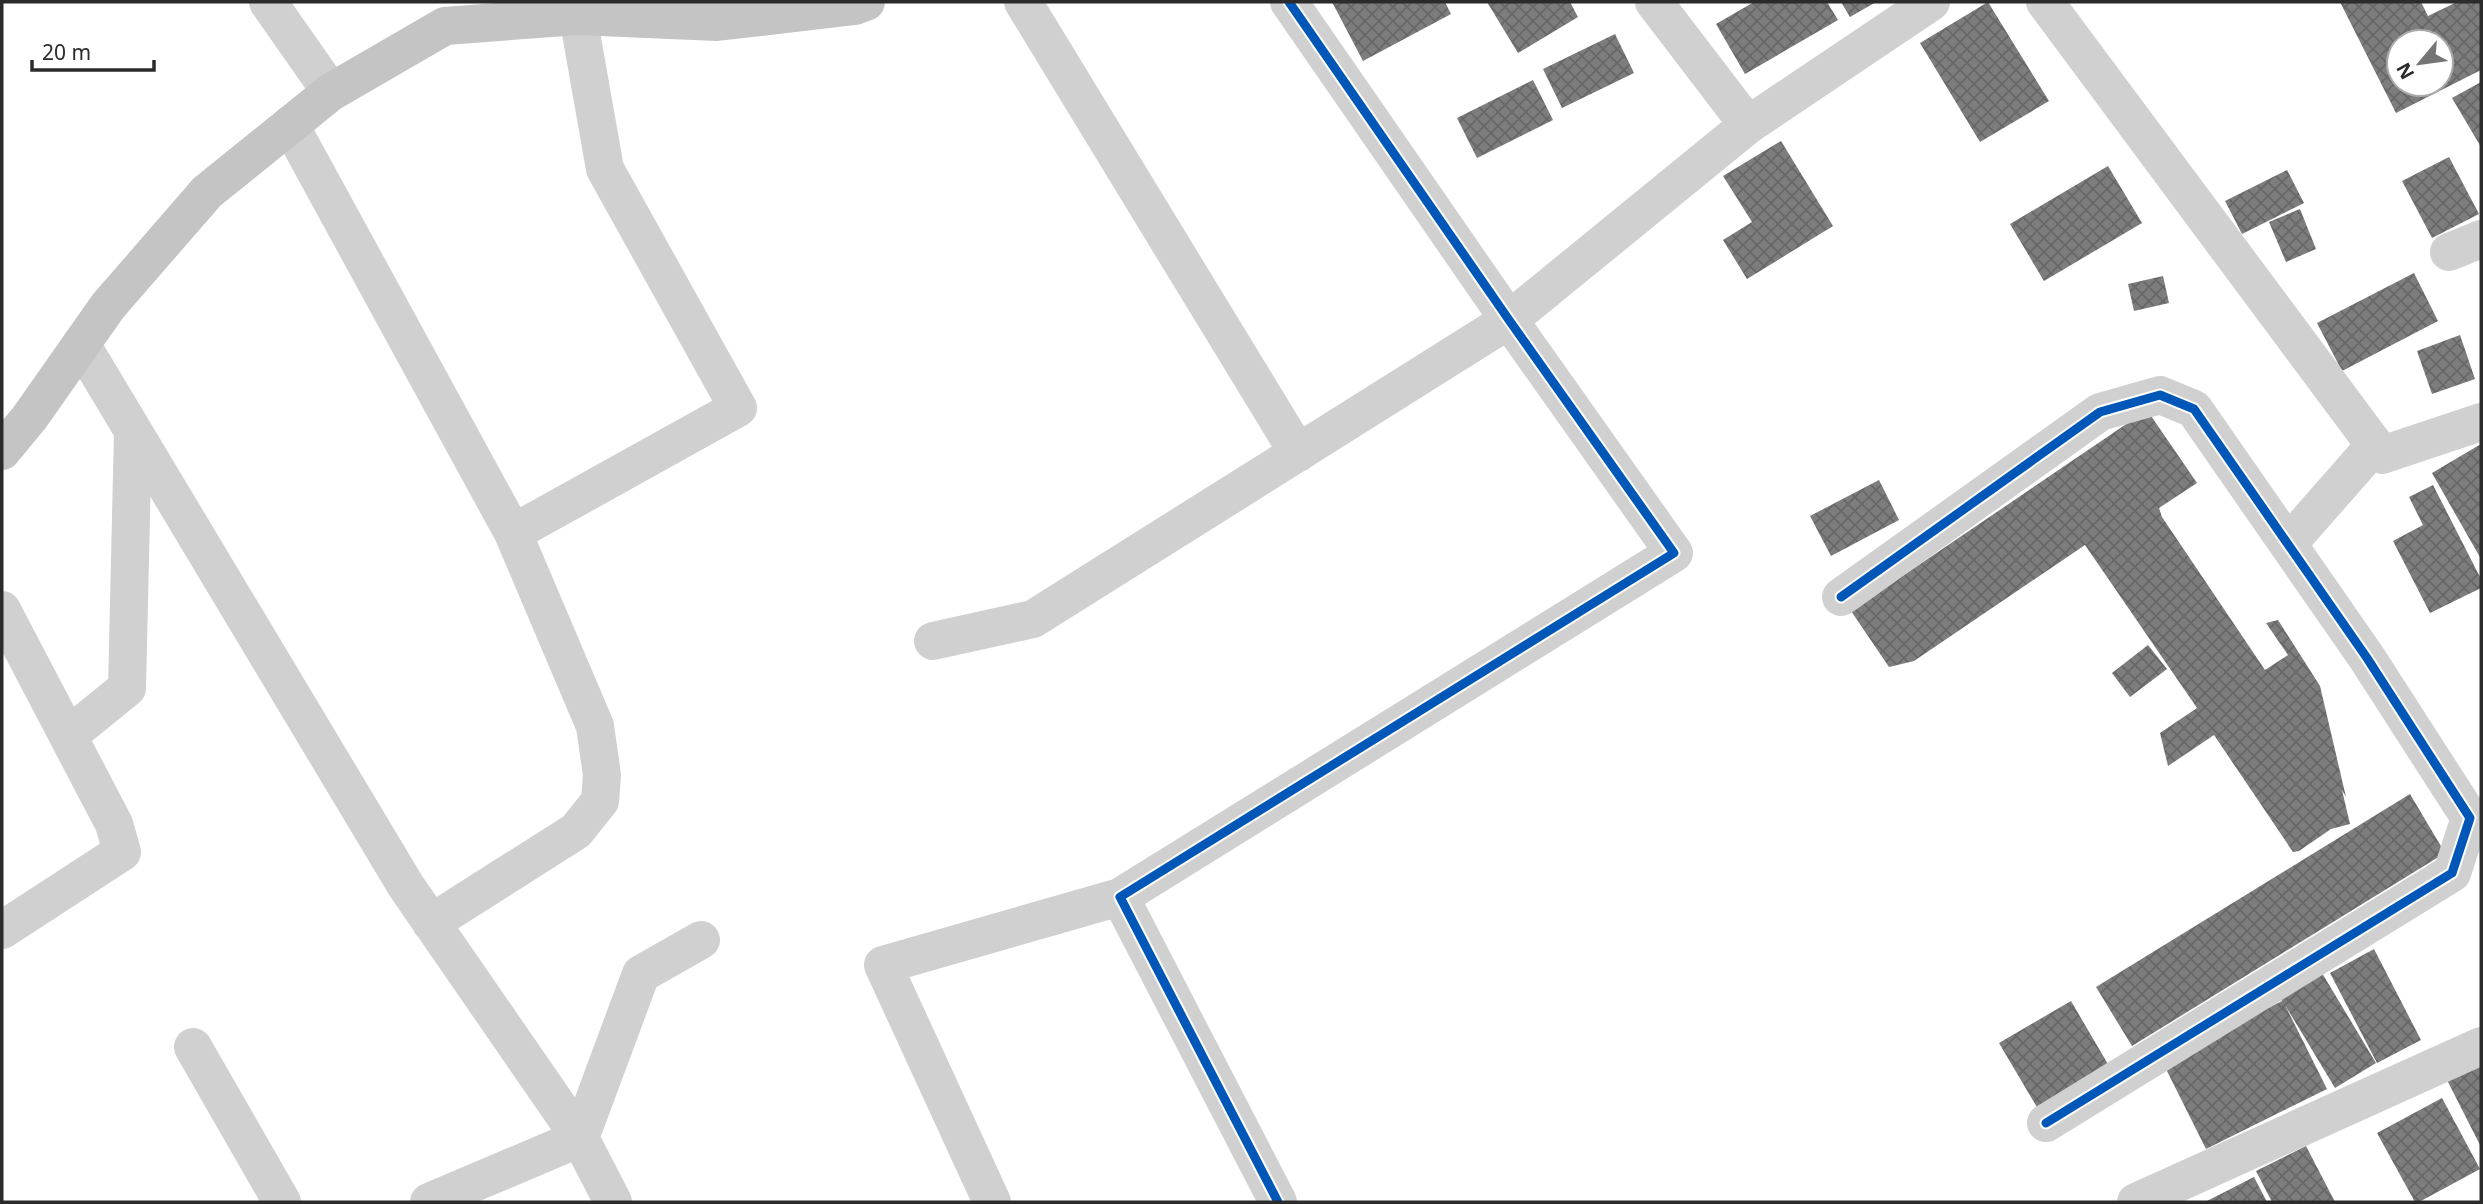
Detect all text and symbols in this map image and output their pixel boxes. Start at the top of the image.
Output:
scale bar [32,28,154,72]
north arrow [2385,28,2455,98]
text: 20 m [42,38,91,66]
text: N [2390,58,2420,84]

